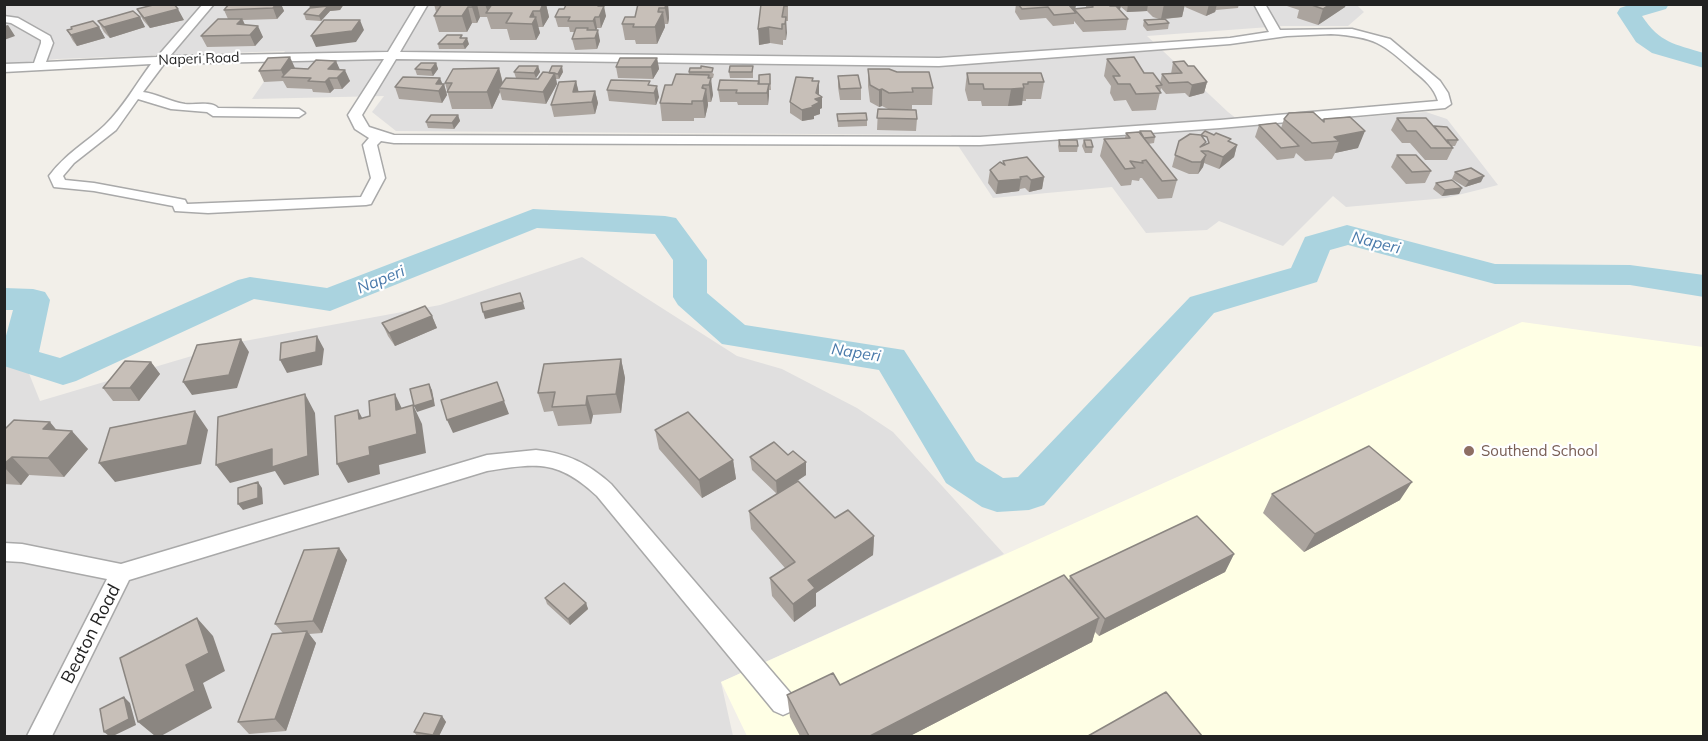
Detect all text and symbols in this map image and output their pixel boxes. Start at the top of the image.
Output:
street label: Naperi Road [158,49,240,69]
water label: Naperi [1350,228,1402,258]
water label: Naperi [354,262,408,298]
water label: Naperi [830,340,882,366]
place label: Southend School [1481,442,1598,460]
marker: Southend School [1462,444,1476,458]
street label: Beaton Road [57,581,125,687]

